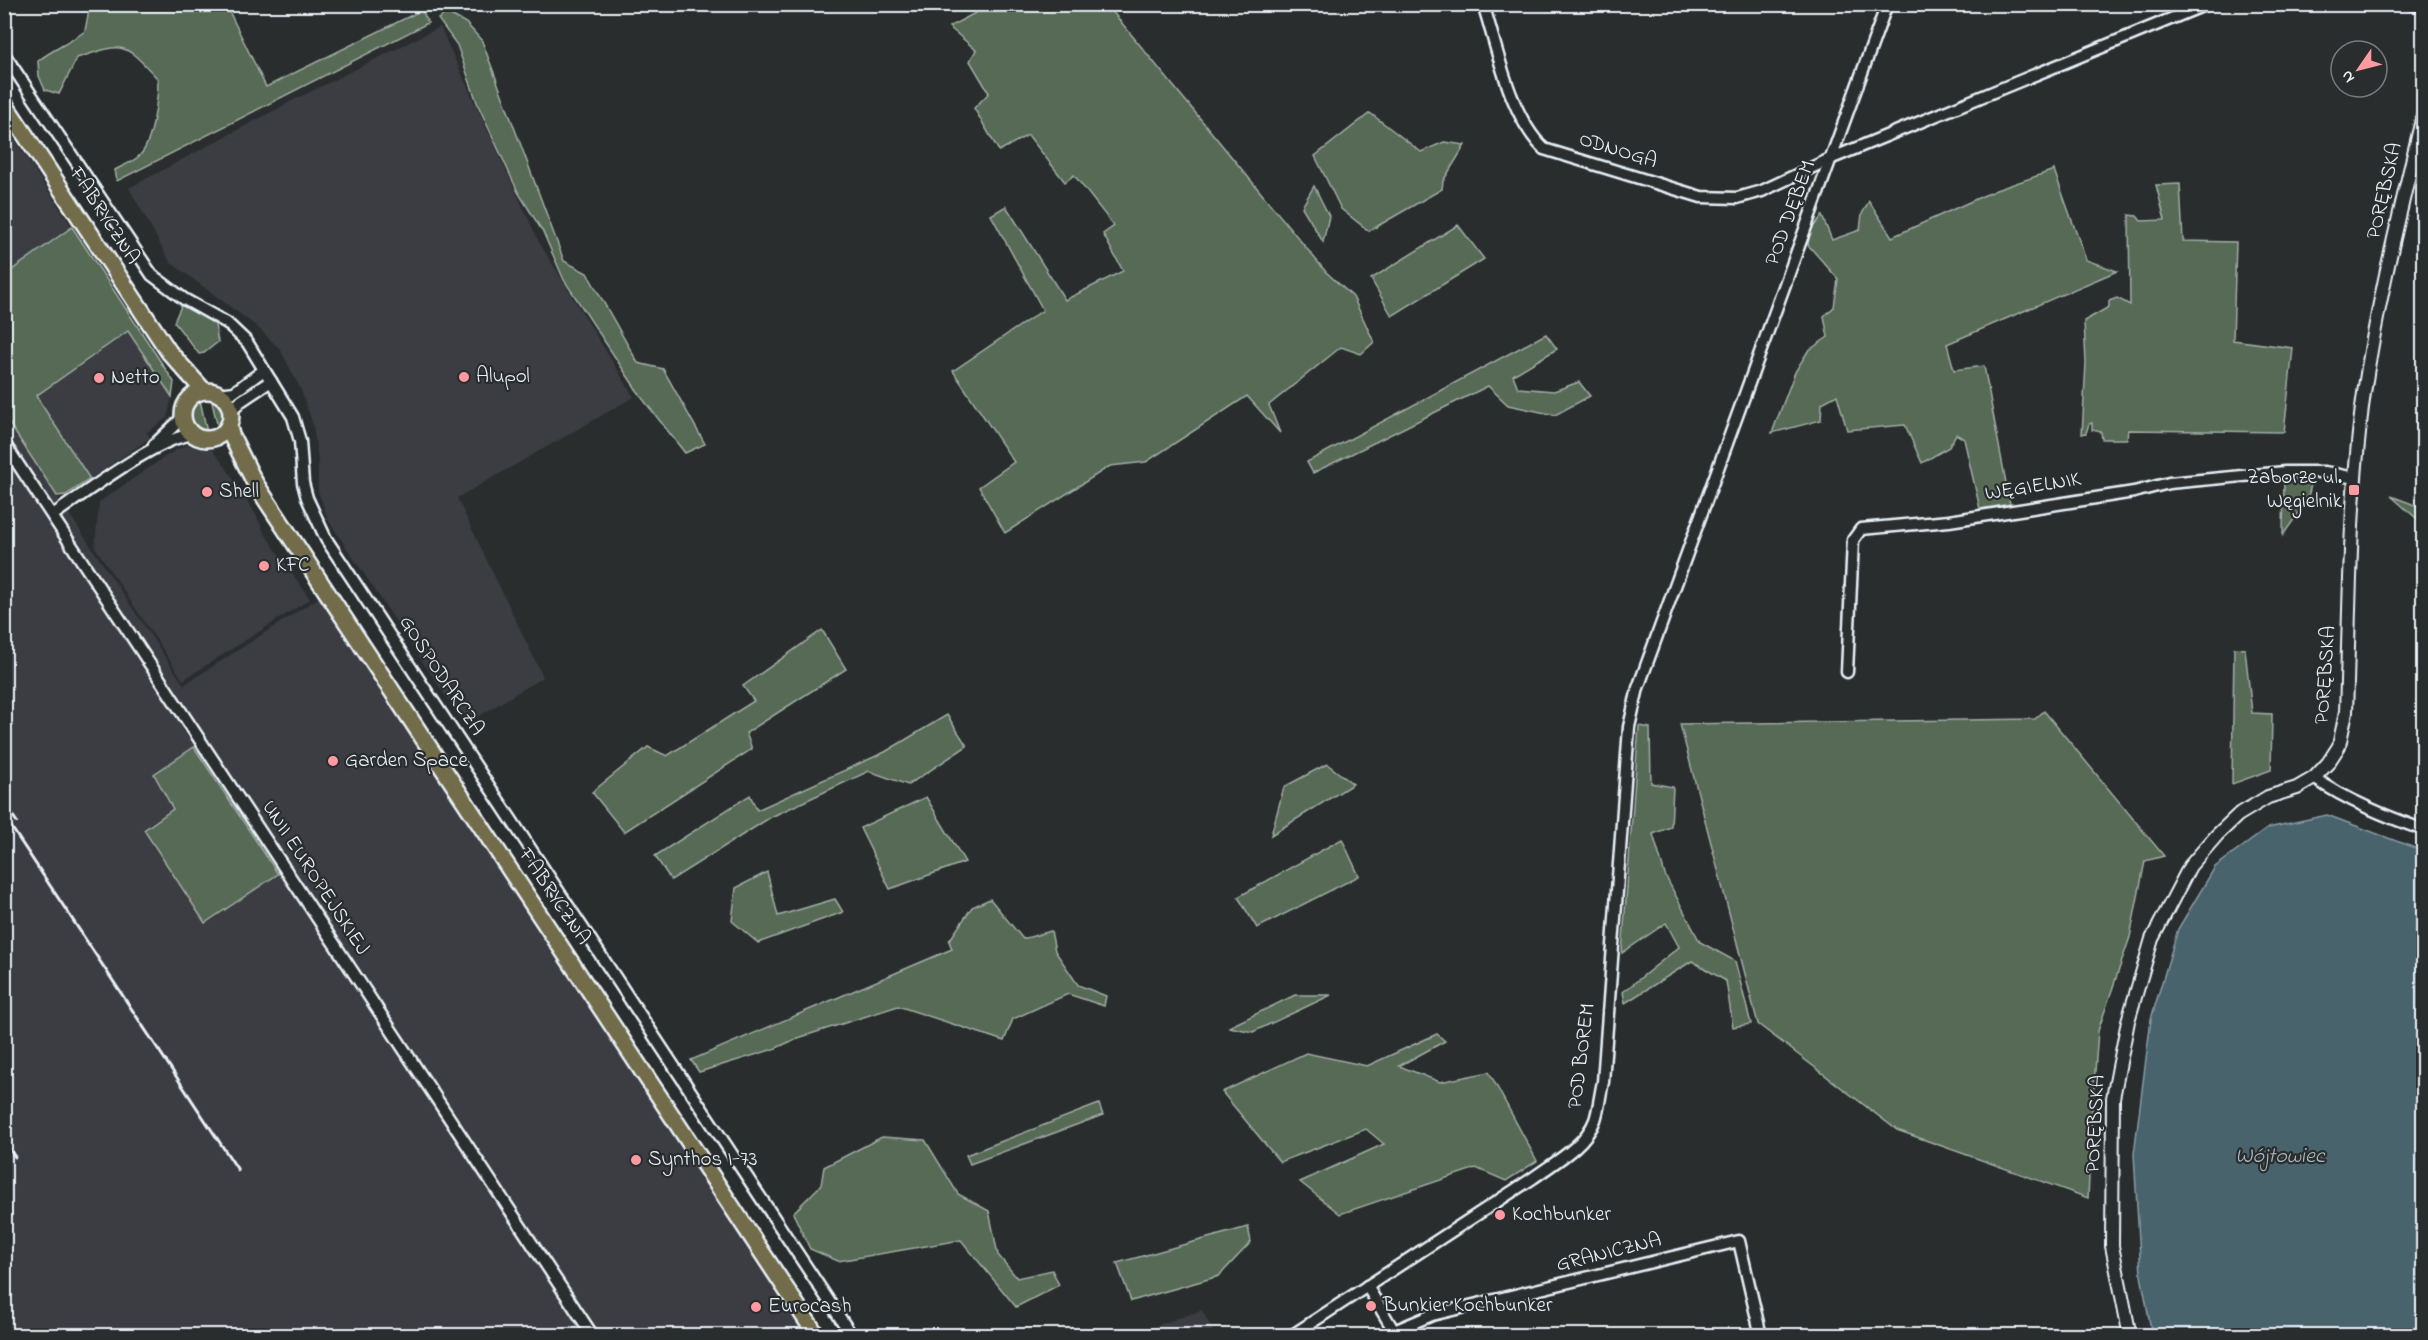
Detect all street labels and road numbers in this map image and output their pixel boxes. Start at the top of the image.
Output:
street label: ODNOGA [1575,125,1661,177]
street label: PORĘBSKA [2359,140,2411,242]
street label: POD DĘBEM [1758,156,1824,270]
street label: FABRYCZNA [61,160,147,271]
street label: WĘGIELNIK [1983,464,2084,509]
street label: GOSPODARCZA [391,610,491,742]
street label: PORĘBSKA [2308,625,2344,725]
street label: UNII EUROPEJSKIEJ [254,795,376,961]
street label: FABRYCZNA [510,842,597,951]
street label: POD BOREM [1561,1001,1603,1111]
street label: PORĘBSKA [2078,1074,2114,1174]
street label: GRANICZNA [1553,1225,1665,1281]

